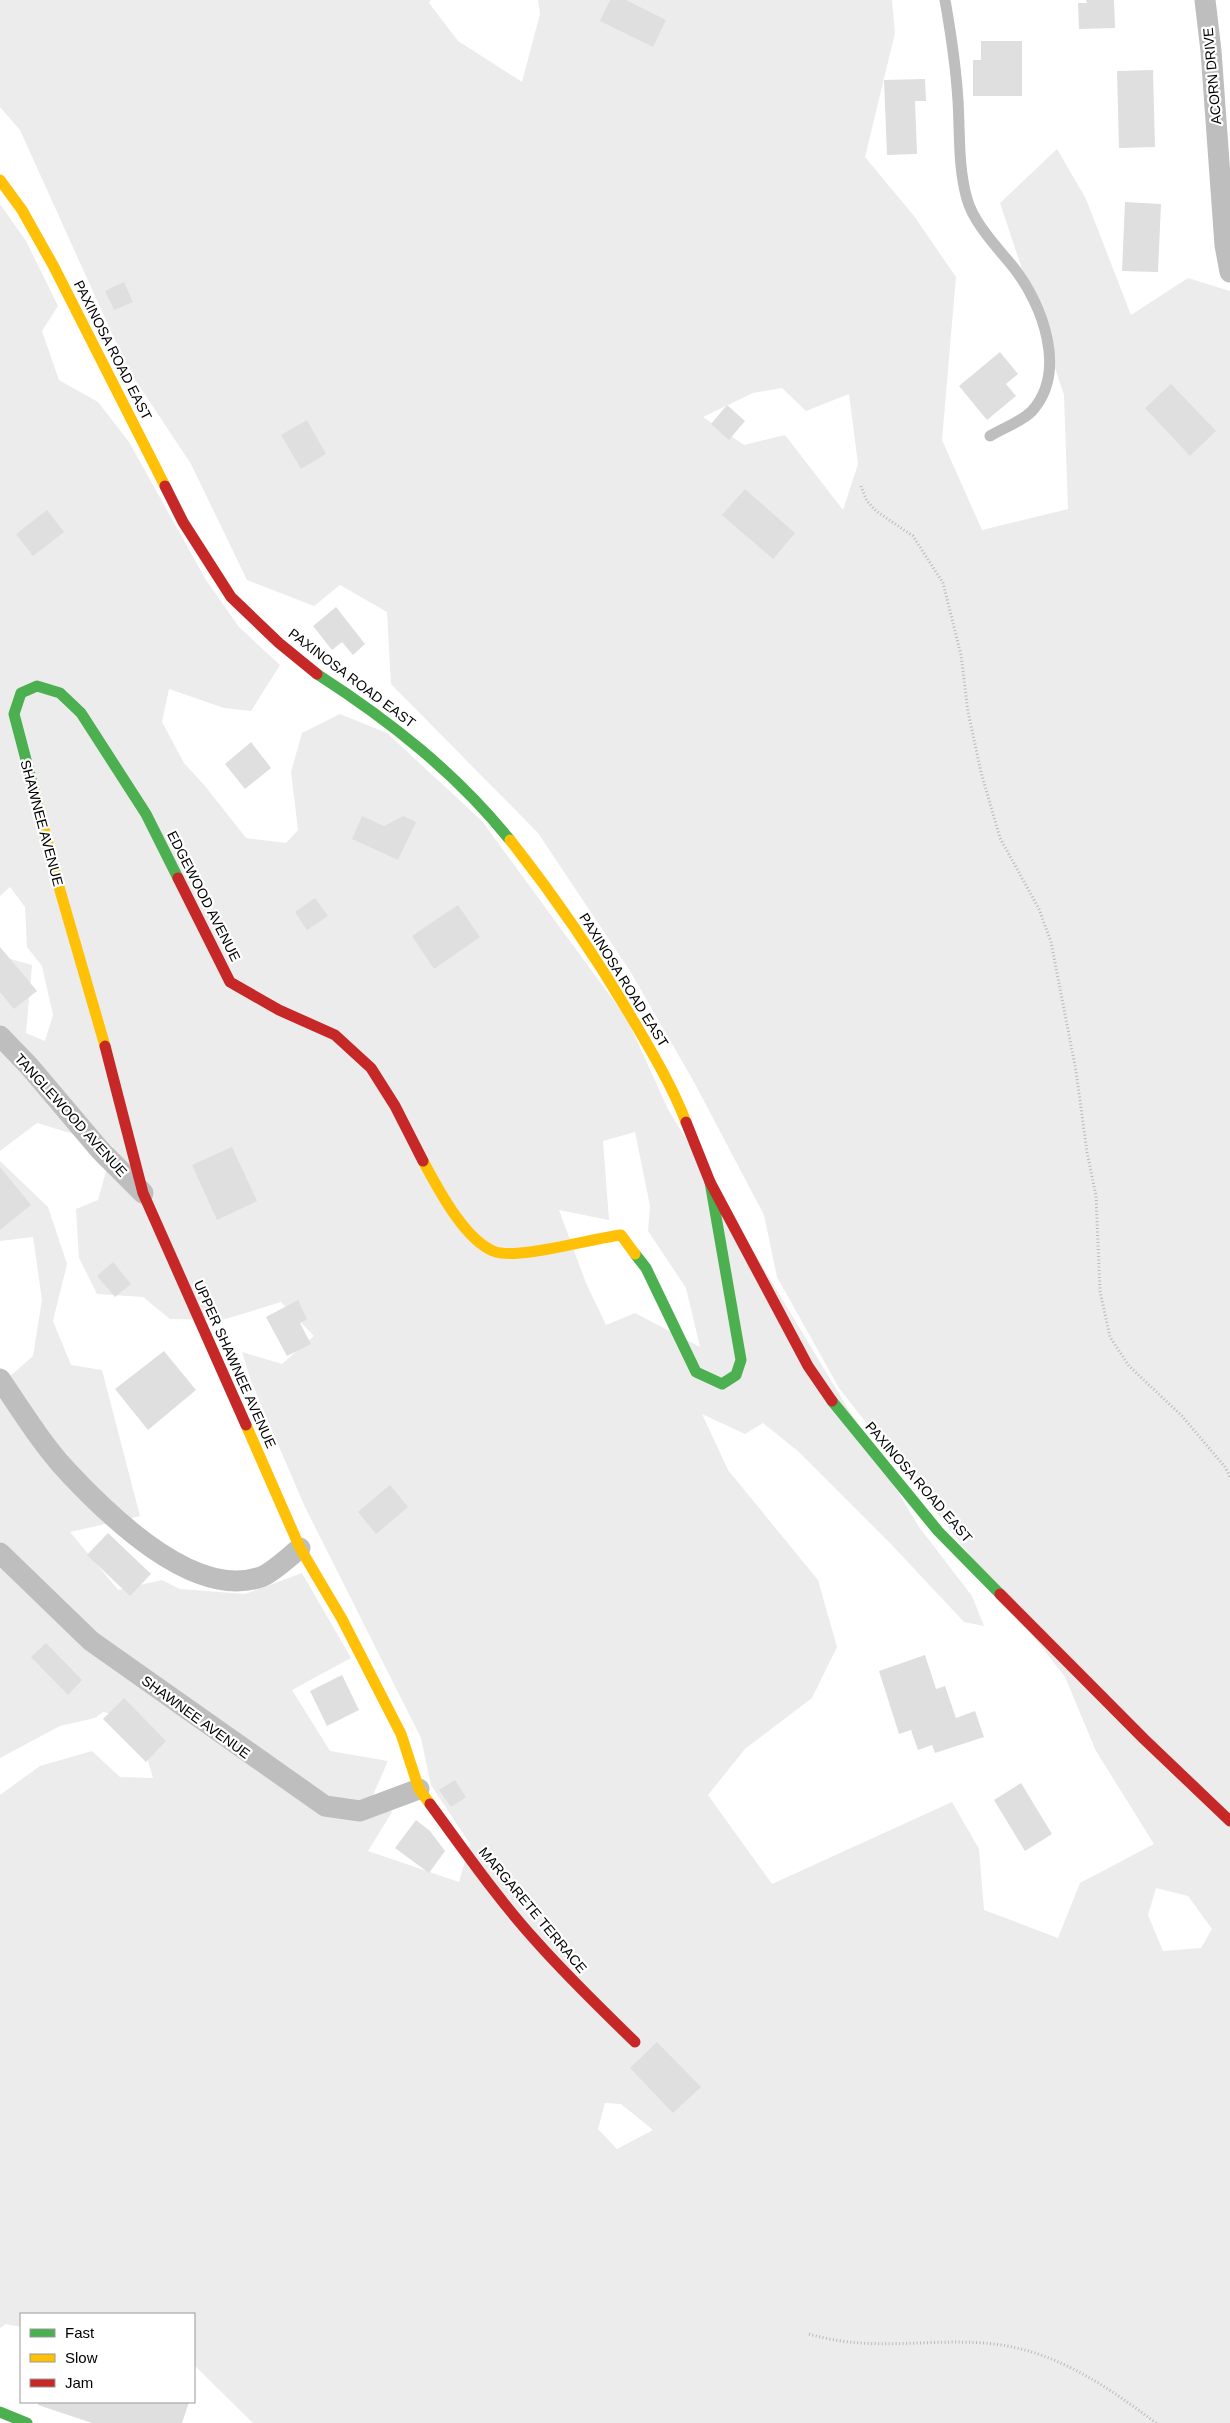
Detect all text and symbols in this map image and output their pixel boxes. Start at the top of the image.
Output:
street label: ACORN DRIVE [1200,27,1224,125]
street label: PAXINOSA ROAD EAST [71,278,155,423]
street label: PAXINOSA ROAD EAST [285,625,419,731]
street label: SHAWNEE AVENUE [17,758,67,888]
street label: EDGEWOOD AVENUE [164,828,244,964]
street label: PAXINOSA ROAD EAST [576,910,672,1050]
street label: TANGLEWOOD AVENUE [12,1050,130,1180]
street label: UPPER SHAWNEE AVENUE [191,1278,279,1450]
street label: PAXINOSA ROAD EAST [862,1418,976,1546]
street label: SHAWNEE AVENUE [139,1672,253,1762]
street label: MARGARETE TERRACE [476,1844,590,1976]
legend [20,2313,195,2403]
text: Fast [65,2324,95,2341]
text: Slow [65,2349,98,2366]
text: Jam [65,2374,93,2391]

